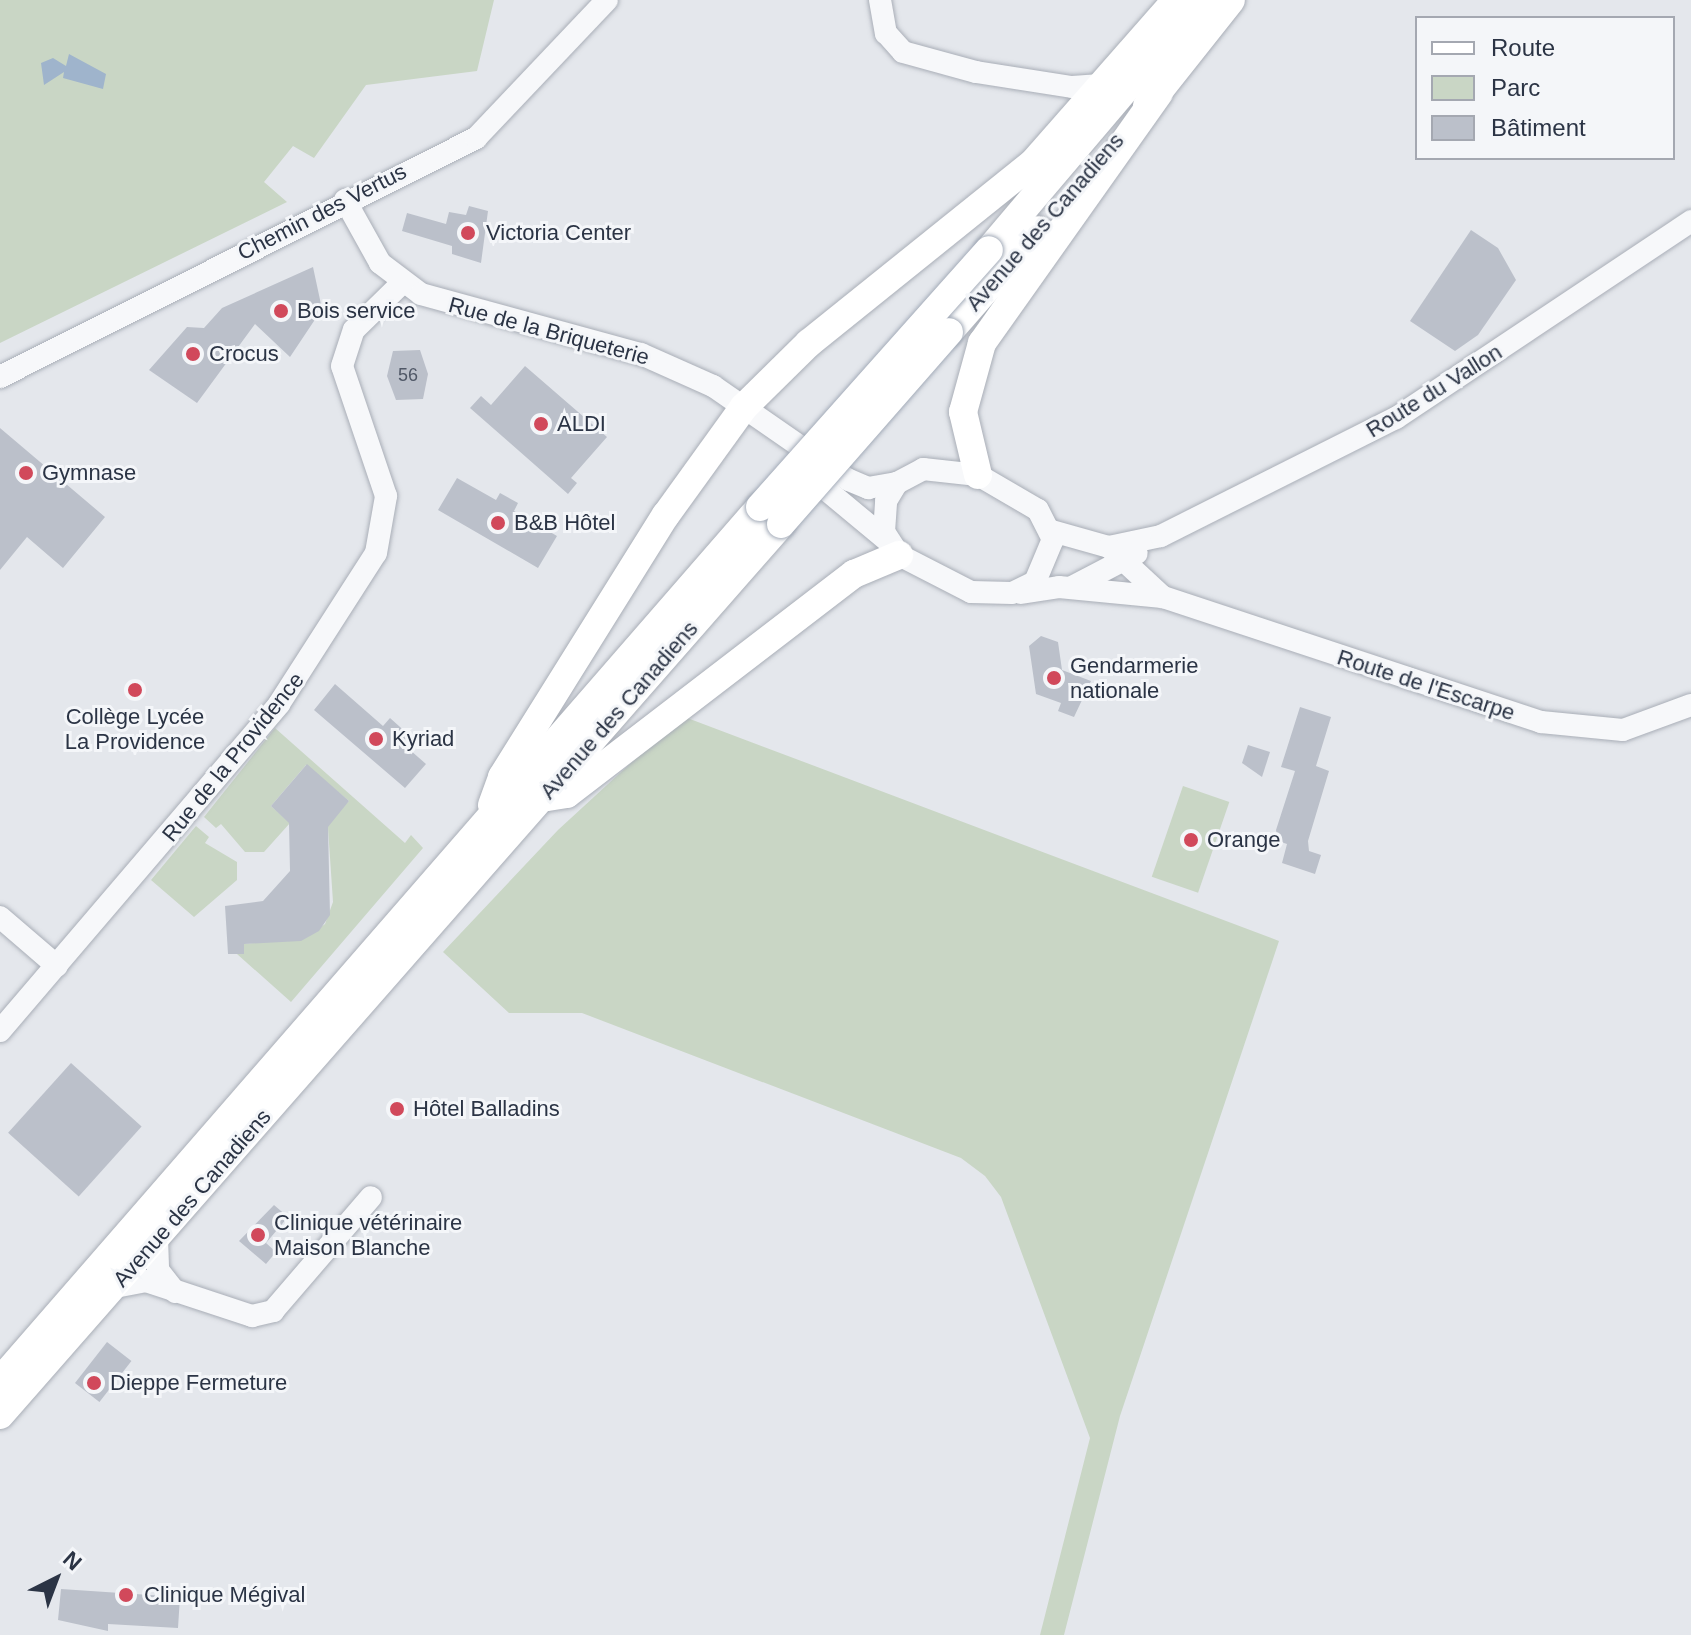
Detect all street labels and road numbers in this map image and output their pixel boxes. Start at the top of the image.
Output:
street label: Avenue des Canadiens [961,128,1129,316]
street label: Chemin des Vertus [233,158,411,266]
street label: Rue de la Briqueterie [446,292,652,370]
street label: Route du Vallon [1361,339,1507,443]
street label: Avenue des Canadiens [535,616,703,804]
street label: Route de l'Escarpe [1334,644,1518,726]
street label: Rue de la Providence [157,667,309,847]
street label: Avenue des Canadiens [108,1104,276,1292]

